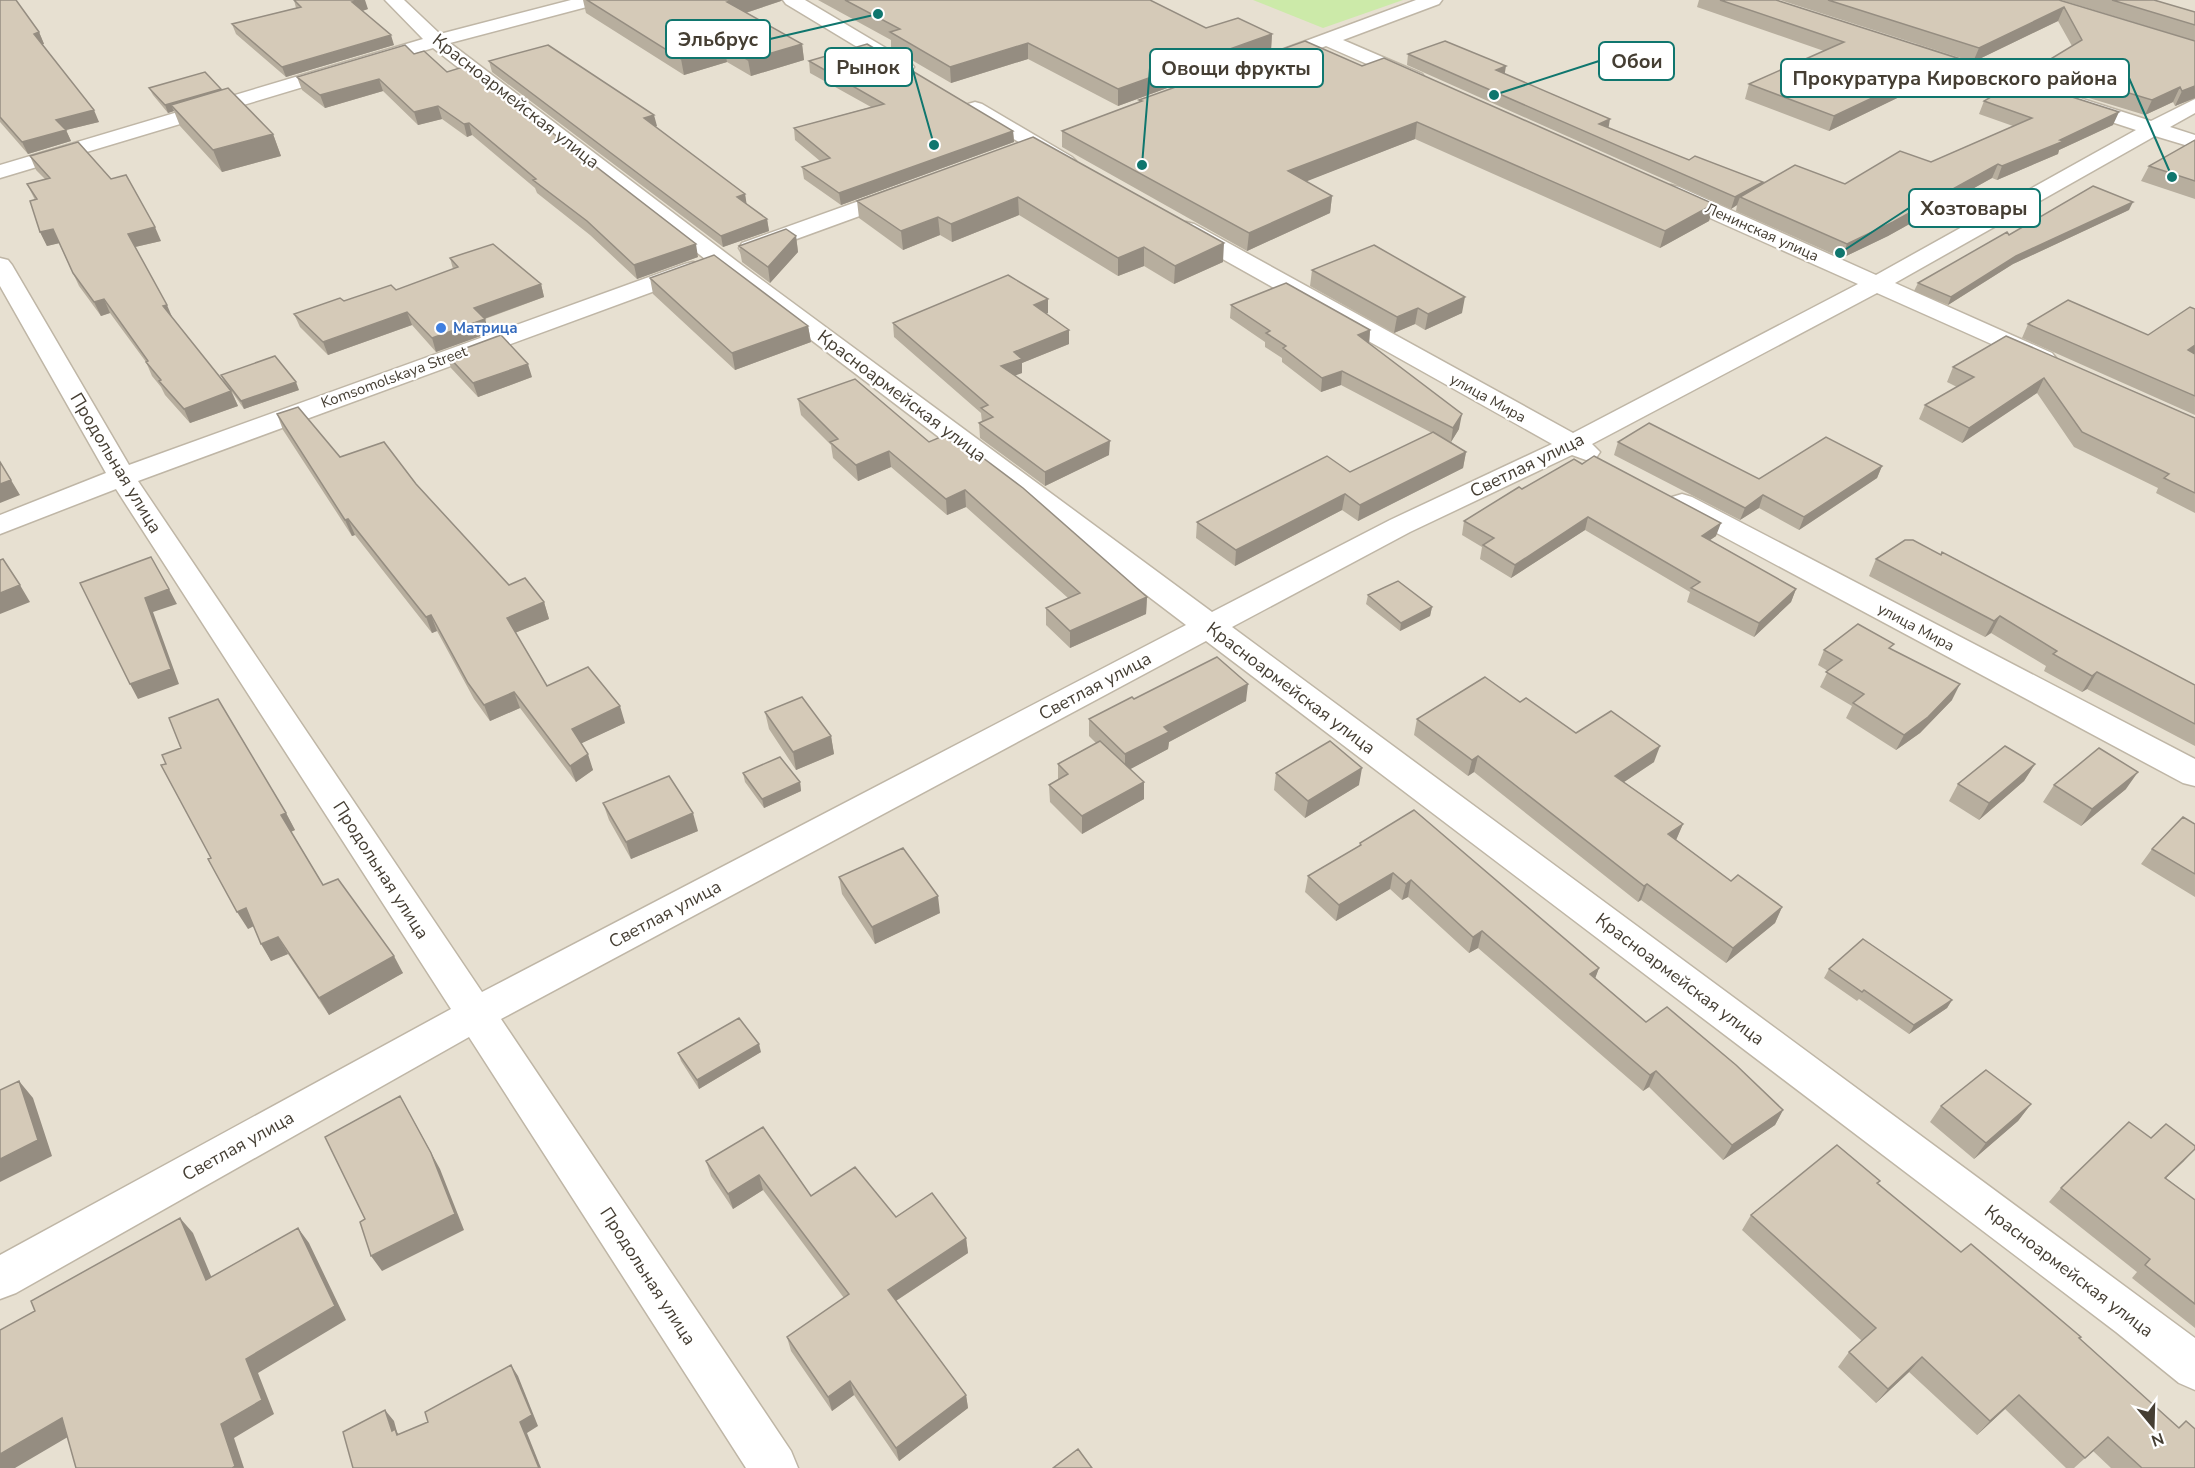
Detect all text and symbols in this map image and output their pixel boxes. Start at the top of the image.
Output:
callout: Эльбрус [666,20,770,58]
text: Эльбрус [678,26,759,53]
street label: Красноармейская улица [427,28,605,174]
callout: Обои [1599,42,1674,80]
callout: Рынок [825,48,912,86]
text: Обои [1611,48,1663,75]
callout: Овощи фрукты [1150,49,1323,87]
text: Рынок [836,54,901,81]
text: Овощи фрукты [1161,55,1311,82]
callout: Прокуратура Кировского района [1781,59,2129,97]
text: Прокуратура Кировского района [1793,65,2117,92]
callout: Хозтовары [1909,189,2040,227]
text: Хозтовары [1919,195,2028,222]
street label: Ленинская улица [1702,198,1822,266]
place label: Матрица [453,318,518,338]
marker: Матрица [434,321,448,335]
street label: Красноармейская улица [813,324,991,468]
street label: Komsomolskaya Street [318,341,471,413]
street label: улица Мира [1446,369,1530,427]
street label: Продольная улица [65,388,167,538]
street label: Светлая улица [1466,427,1588,503]
street label: улица Мира [1874,598,1958,656]
street label: Красноармейская улица [1202,616,1380,760]
street label: Светлая улица [1035,646,1155,726]
street label: Продольная улица [327,796,435,944]
street label: Светлая улица [605,874,725,954]
street label: Красноармейская улица [1591,907,1769,1051]
street label: Светлая улица [178,1105,298,1187]
street label: Красноармейская улица [1980,1199,2158,1343]
street label: Продольная улица [594,1202,702,1350]
north arrow [2123,1396,2183,1456]
text: N [2148,1427,2167,1452]

